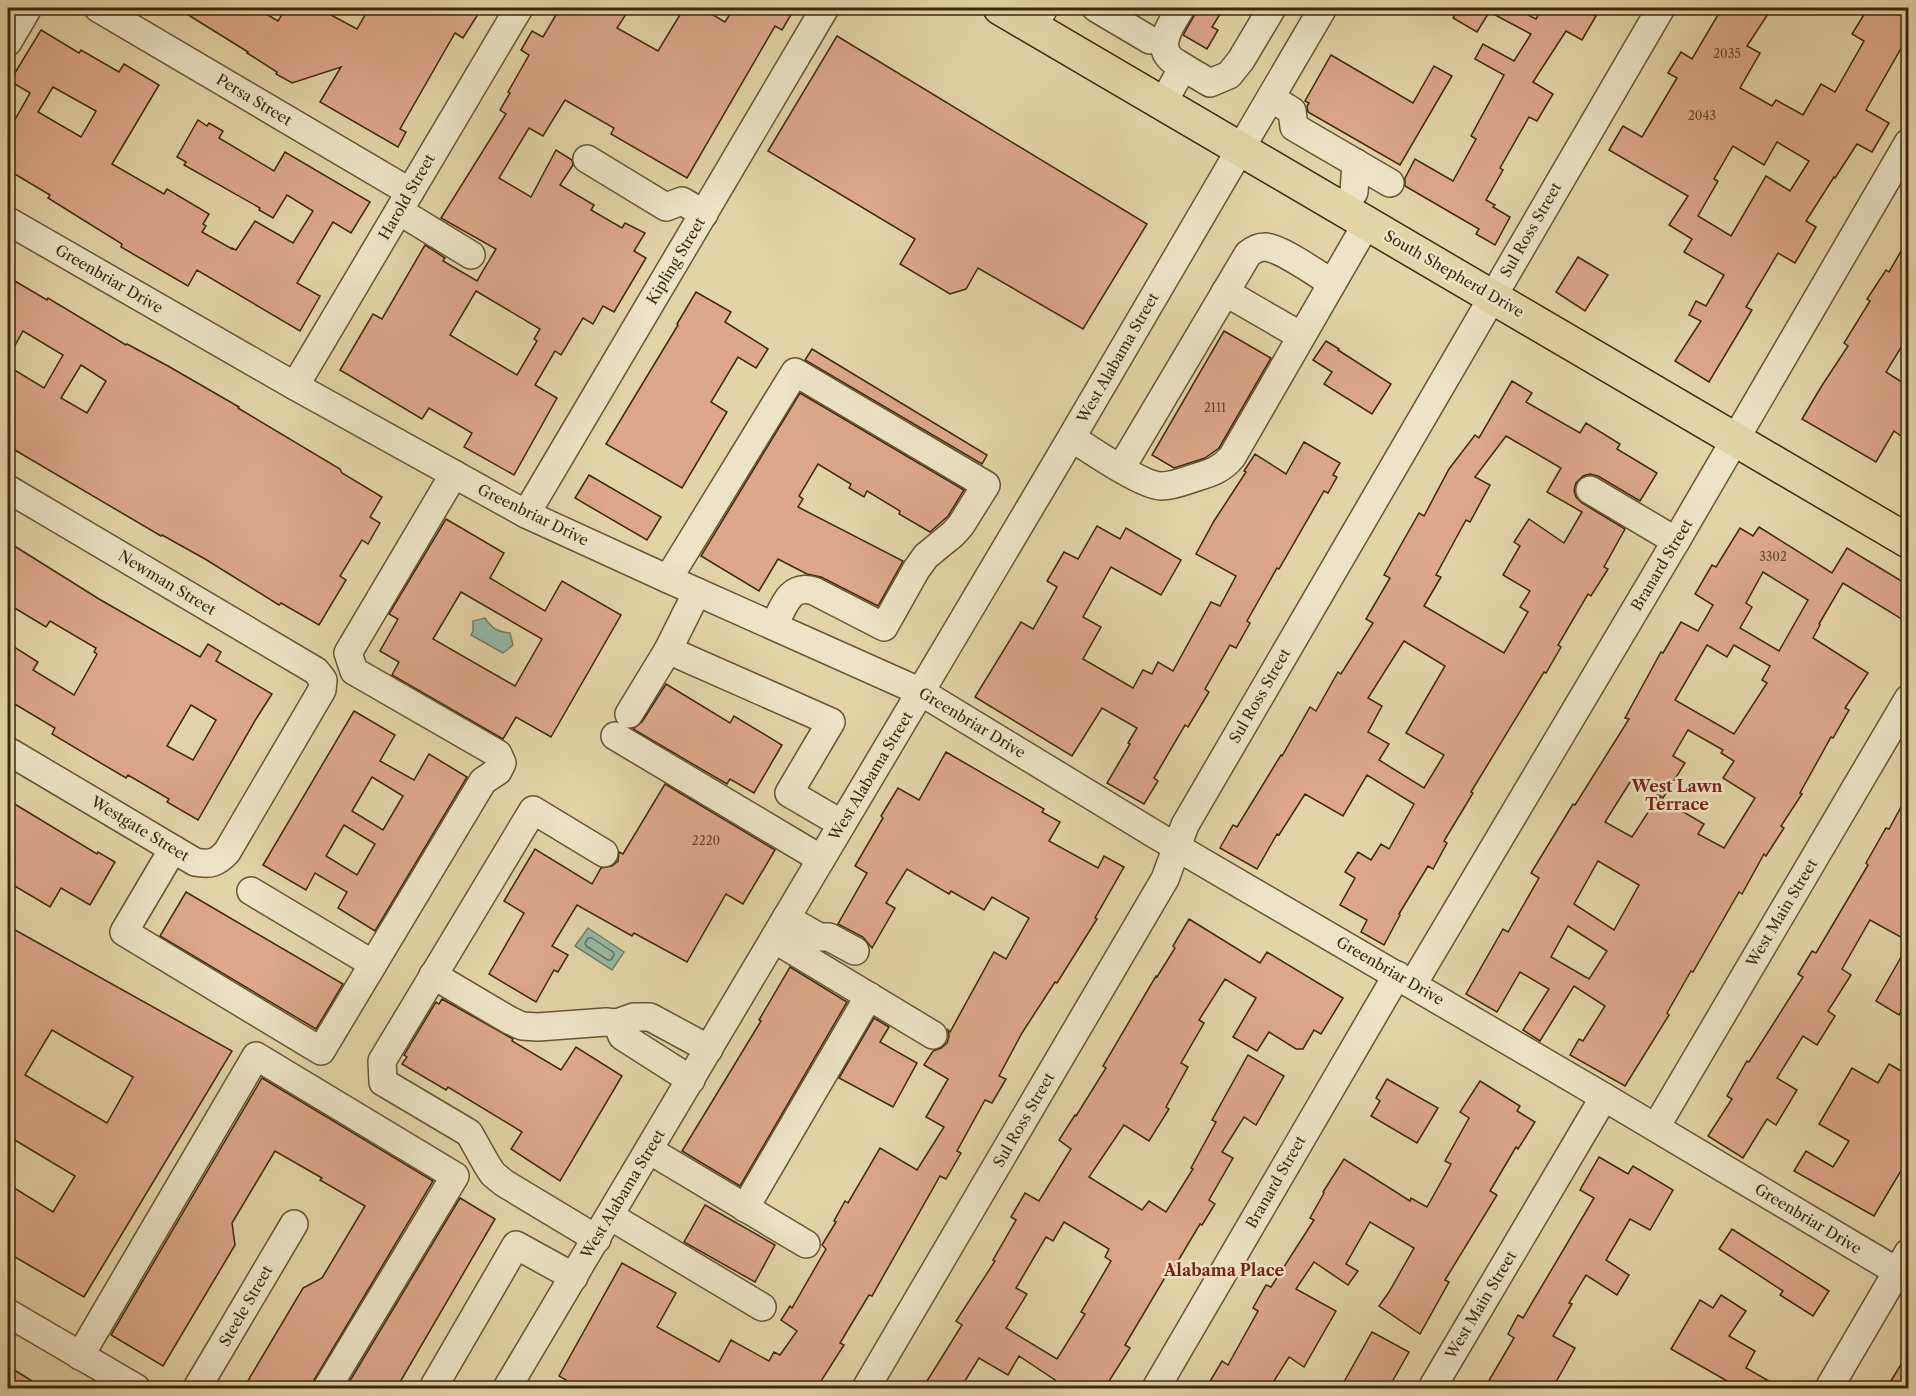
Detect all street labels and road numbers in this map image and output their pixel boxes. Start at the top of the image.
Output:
street label: Persa Street [213,70,296,130]
street label: Harold Street [374,150,439,243]
street label: Sul Ross Street [1496,178,1566,281]
street label: Kipling Street [642,213,709,308]
street label: South Shepherd Drive [1381,226,1527,321]
street label: Greenbriar Drive [52,240,167,317]
street label: West Alabama Street [1072,289,1163,427]
street label: Greenbriar Drive [475,479,592,550]
street label: Branard Street [1627,515,1697,614]
street label: Newman Street [115,546,220,619]
street label: Sul Ross Street [1225,644,1295,747]
street label: Greenbriar Drive [915,683,1029,762]
street label: West Alabama Street [824,707,917,845]
street label: Westgate Street [87,791,193,866]
street label: West Main Street [1741,855,1822,971]
street label: Greenbriar Drive [1333,932,1448,1009]
street label: Sul Ross Street [989,1068,1059,1171]
street label: West Alabama Street [576,1125,669,1263]
street label: Branard Street [1241,1132,1310,1231]
street label: Greenbriar Drive [1751,1179,1865,1258]
street label: West Main Street [1440,1247,1521,1363]
street label: Steele Street [215,1261,277,1350]

